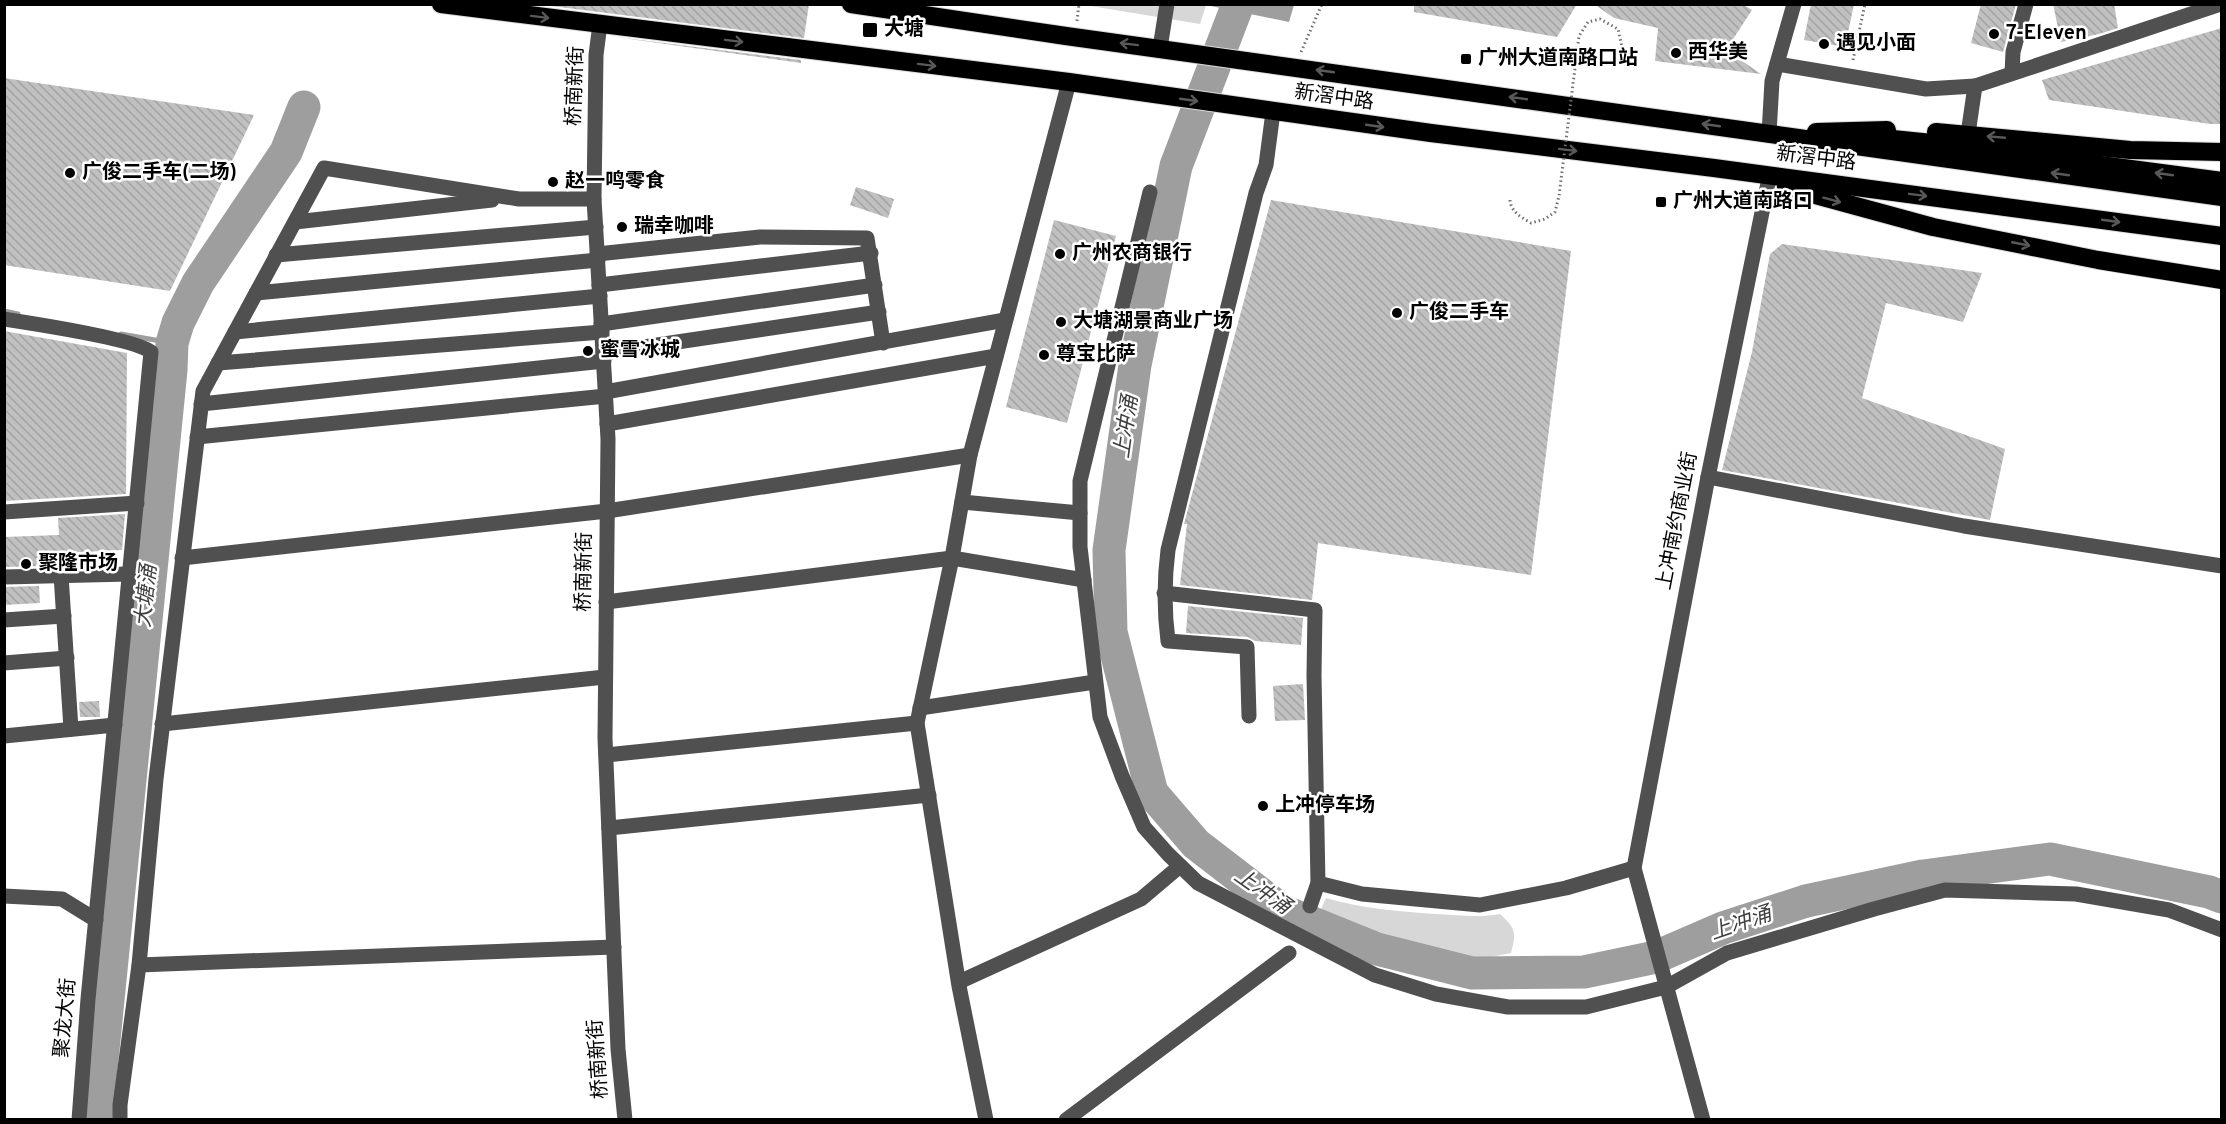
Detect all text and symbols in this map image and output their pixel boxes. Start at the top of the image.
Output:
one-way arrow [530,12,550,23]
place label: 大塘 [884,17,924,43]
marker: 大塘 [861,21,879,39]
place label: 7-Eleven [2006,21,2087,47]
marker: 7-Eleven [1987,27,2001,41]
place label: 遇见小面 [1836,31,1916,57]
one-way arrow [723,35,743,46]
marker: 遇见小面 [1817,37,1831,51]
one-way arrow [1119,39,1139,50]
place label: 西华美 [1688,40,1748,66]
street label: 桥南新街 [562,46,590,126]
place label: 广州大道南路口站 [1478,46,1638,72]
marker: 西华美 [1669,46,1683,60]
marker: 广州大道南路口站 [1459,52,1473,66]
one-way arrow [917,59,937,70]
one-way arrow [1315,66,1335,77]
street label: 新滘中路 [1293,80,1375,116]
one-way arrow [1508,93,1528,104]
one-way arrow [1179,94,1199,105]
one-way arrow [1364,120,1384,131]
one-way arrow [1701,120,1721,131]
one-way arrow [1986,131,2006,142]
street label: 新滘中路 [1775,141,1857,177]
one-way arrow [1558,145,1578,156]
place label: 广俊二手车(二场) [82,160,237,186]
marker: 广俊二手车(二场) [63,166,77,180]
one-way arrow [2050,168,2070,179]
one-way arrow [2154,168,2174,179]
place label: 赵一鸣零食 [565,169,665,195]
marker: 赵一鸣零食 [546,175,560,189]
place label: 广州大道南路口 [1673,189,1813,215]
one-way arrow [1908,190,1927,201]
one-way arrow [1822,194,1841,206]
marker: 广州大道南路口 [1654,195,1668,209]
place label: 瑞幸咖啡 [634,214,714,240]
one-way arrow [2101,216,2121,227]
marker: 瑞幸咖啡 [615,220,629,234]
one-way arrow [2011,239,2031,250]
place label: 广州农商银行 [1072,241,1192,267]
marker: 广州农商银行 [1053,247,1067,261]
place label: 广俊二手车 [1409,300,1509,326]
marker: 广俊二手车 [1390,306,1404,320]
place label: 大塘湖景商业广场 [1073,309,1233,335]
marker: 大塘湖景商业广场 [1054,315,1068,329]
place label: 蜜雪冰城 [600,338,680,364]
place label: 尊宝比萨 [1056,342,1136,368]
marker: 蜜雪冰城 [581,344,595,358]
marker: 尊宝比萨 [1037,348,1051,362]
water label: 上冲涌 [1109,392,1145,460]
street label: 上冲南约商业街 [1652,450,1704,592]
street label: 桥南新街 [571,532,599,612]
place label: 聚隆市场 [38,551,118,577]
marker: 聚隆市场 [19,557,33,571]
water label: 大塘涌 [130,561,164,629]
place label: 上冲停车场 [1275,793,1375,819]
marker: 上冲停车场 [1256,799,1270,813]
water label: 上冲涌 [1228,863,1297,922]
water label: 上冲涌 [1707,900,1777,947]
street label: 聚龙大街 [50,977,82,1059]
street label: 桥南新街 [583,1018,615,1100]

